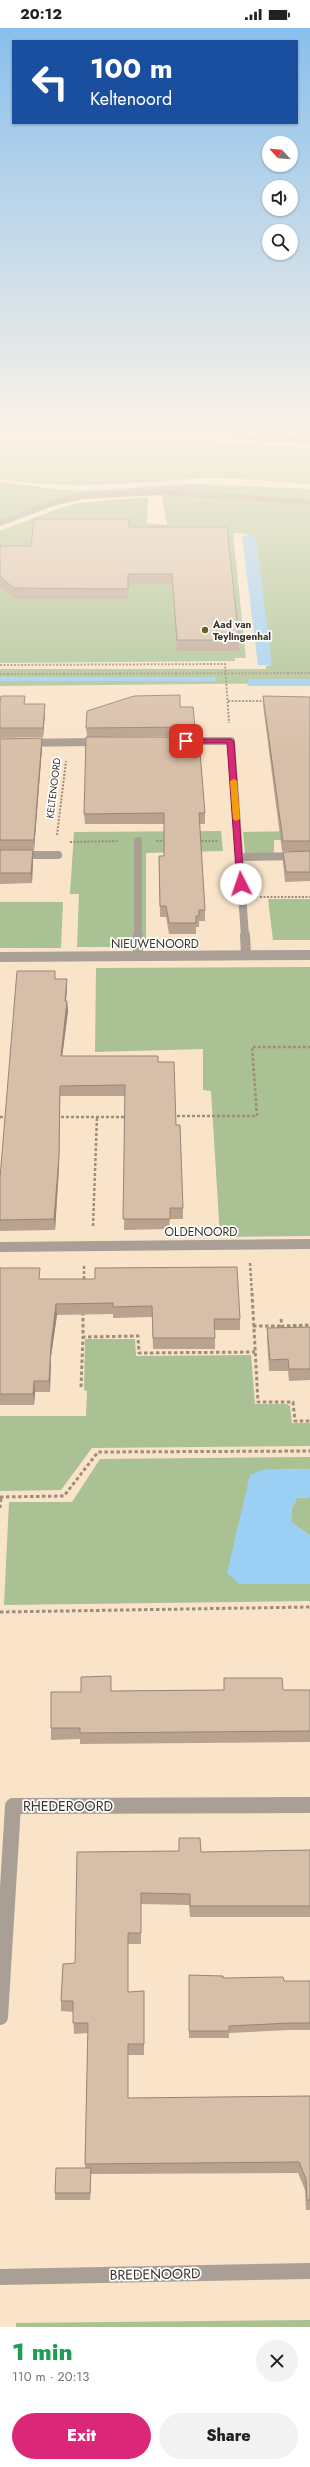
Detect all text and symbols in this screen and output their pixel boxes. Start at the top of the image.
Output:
text: 20:12 [20,3,62,25]
text: 100 m [90,48,173,89]
icon: left [24,56,76,108]
text: Keltenoord [90,86,172,112]
north arrow [262,136,298,172]
map controls [262,136,298,260]
button: sound [262,180,298,216]
button: search [262,224,298,260]
place label: Aad van Teylingenhal [212,617,271,644]
marker: Aad van Teylingenhal [200,625,210,635]
pin [169,724,203,758]
icon: arrive [175,730,197,752]
street label: KELTENOORD [42,757,65,819]
position arrow [220,863,262,905]
street label: NIEUWENOORD [111,935,199,953]
street label: OLDENOORD [165,1223,237,1241]
street label: RHEDEROORD [23,1796,113,1816]
street label: BREDENOORD [109,2263,201,2285]
text: 1 min [12,2334,73,2369]
button: close [256,2340,298,2382]
text: 110 m · 20:13 [12,2367,89,2386]
button: Exit [12,2413,151,2459]
button: Share [159,2413,298,2459]

